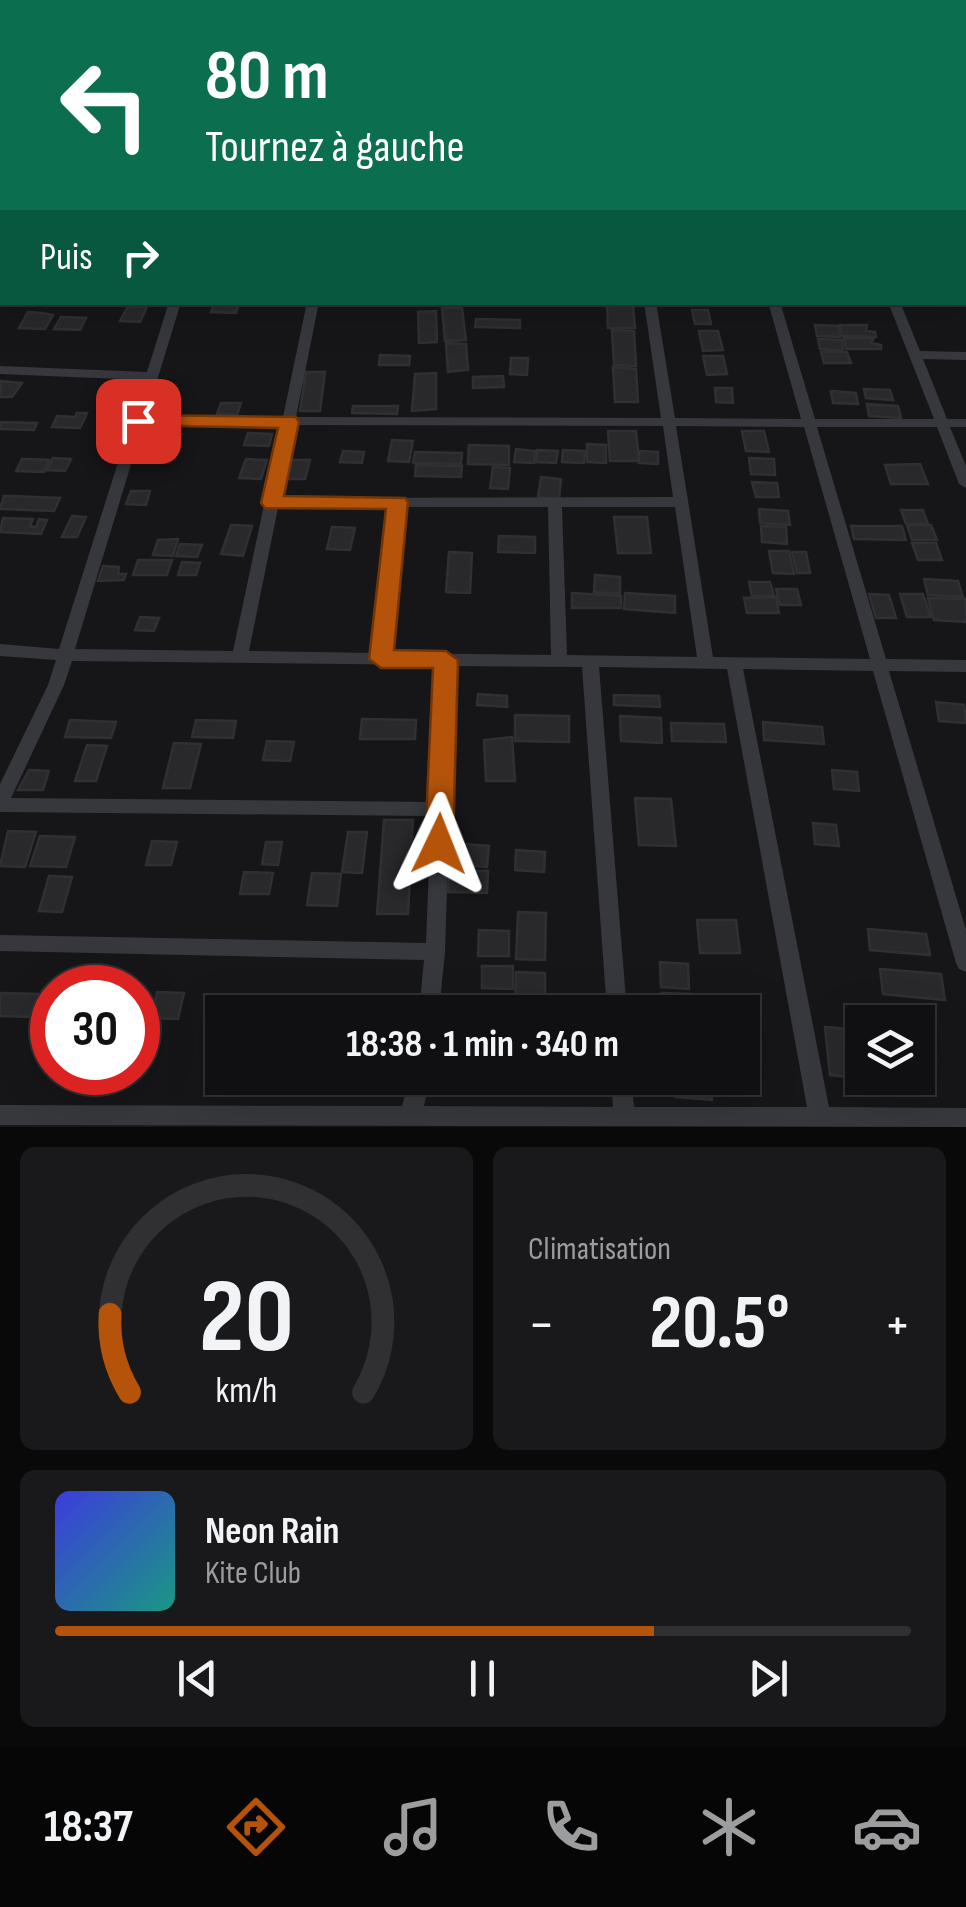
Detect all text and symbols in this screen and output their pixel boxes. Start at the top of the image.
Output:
text: 80 m [205,35,329,119]
icon: left [40,40,170,170]
text: Tournez à gauche [205,120,465,175]
icon: right [113,230,168,285]
text: Puis [40,235,93,280]
pin [96,379,181,464]
icon: arrive [111,394,166,449]
position arrow [387,792,491,896]
speed limit sign: 30 [30,965,160,1095]
map controls [845,1005,935,1095]
button: layers [845,1005,935,1095]
text: 18:38 · 1 min · 340 m [346,1022,619,1067]
text: Climatisation [528,1230,671,1269]
text: 20 [199,1256,294,1381]
text: 20.5° [649,1279,790,1370]
text: − [528,1292,555,1359]
text: + [884,1292,911,1359]
text: km/h [216,1370,277,1413]
text: Neon Rain [205,1509,339,1554]
text: Kite Club [205,1554,301,1593]
icon: previous [170,1651,225,1706]
icon: pause [455,1651,510,1706]
icon: next [741,1651,796,1706]
icon: directions [221,1792,291,1862]
icon: music [378,1792,448,1862]
icon: phone [536,1792,606,1862]
icon: climate [694,1792,764,1862]
icon: car [852,1792,922,1862]
text: 18:37 [44,1800,133,1855]

